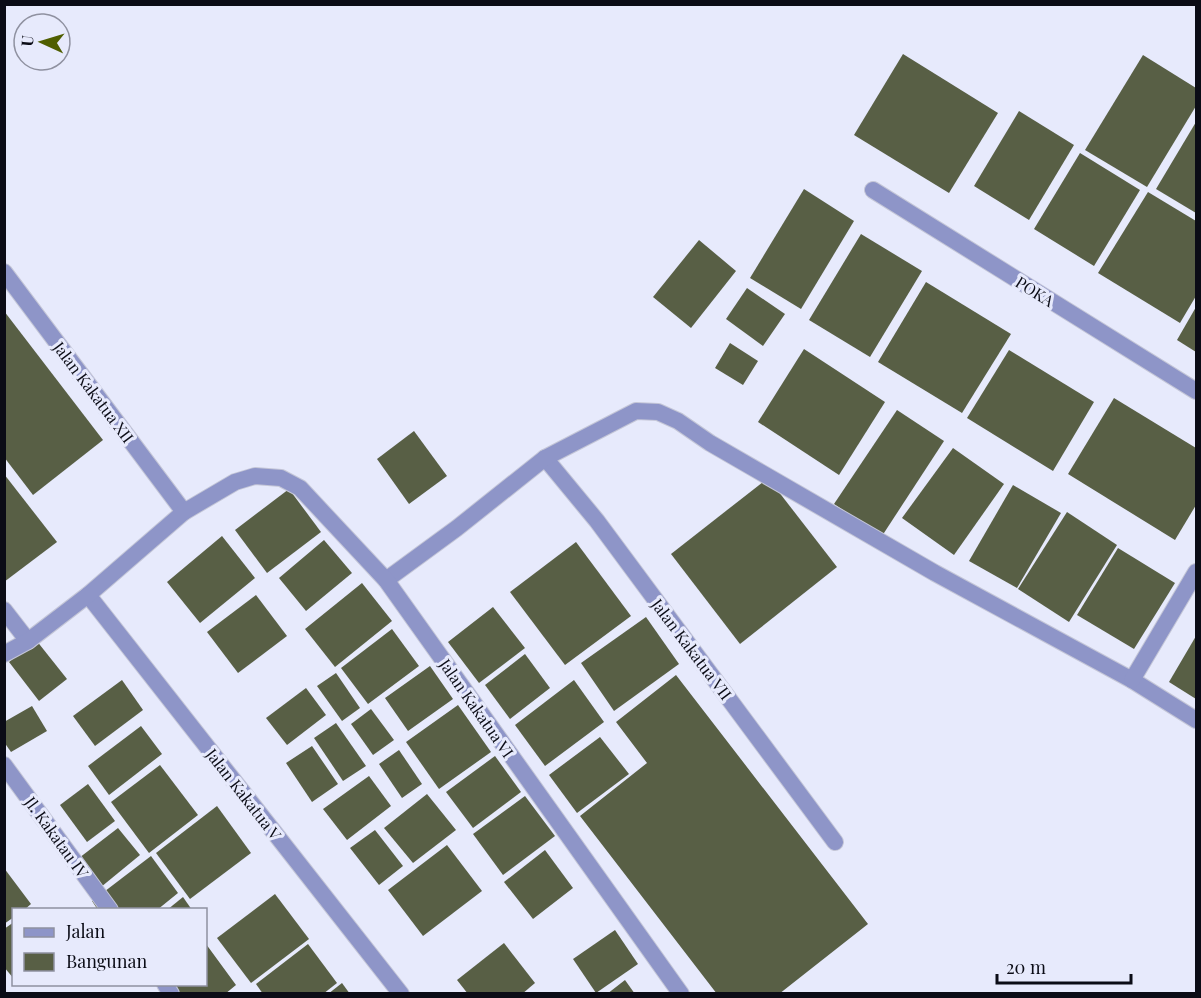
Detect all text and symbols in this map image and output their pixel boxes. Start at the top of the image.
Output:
north arrow [12,12,72,72]
text: U [16,35,37,47]
street label: POKA [1012,271,1059,311]
street label: Jalan Kakatua XII [48,336,139,447]
street label: Jalan Kakatua VII [647,594,737,704]
street label: Jalan Kakatua VI [435,654,519,761]
street label: Jalan Kakatua V [201,743,287,845]
street label: Jl. Kakatau IV [20,792,94,882]
legend [12,908,207,986]
text: Jalan [65,919,106,943]
scale bar [997,947,1130,985]
text: Bangunan [66,949,147,973]
text: 20 m [1006,955,1046,979]

